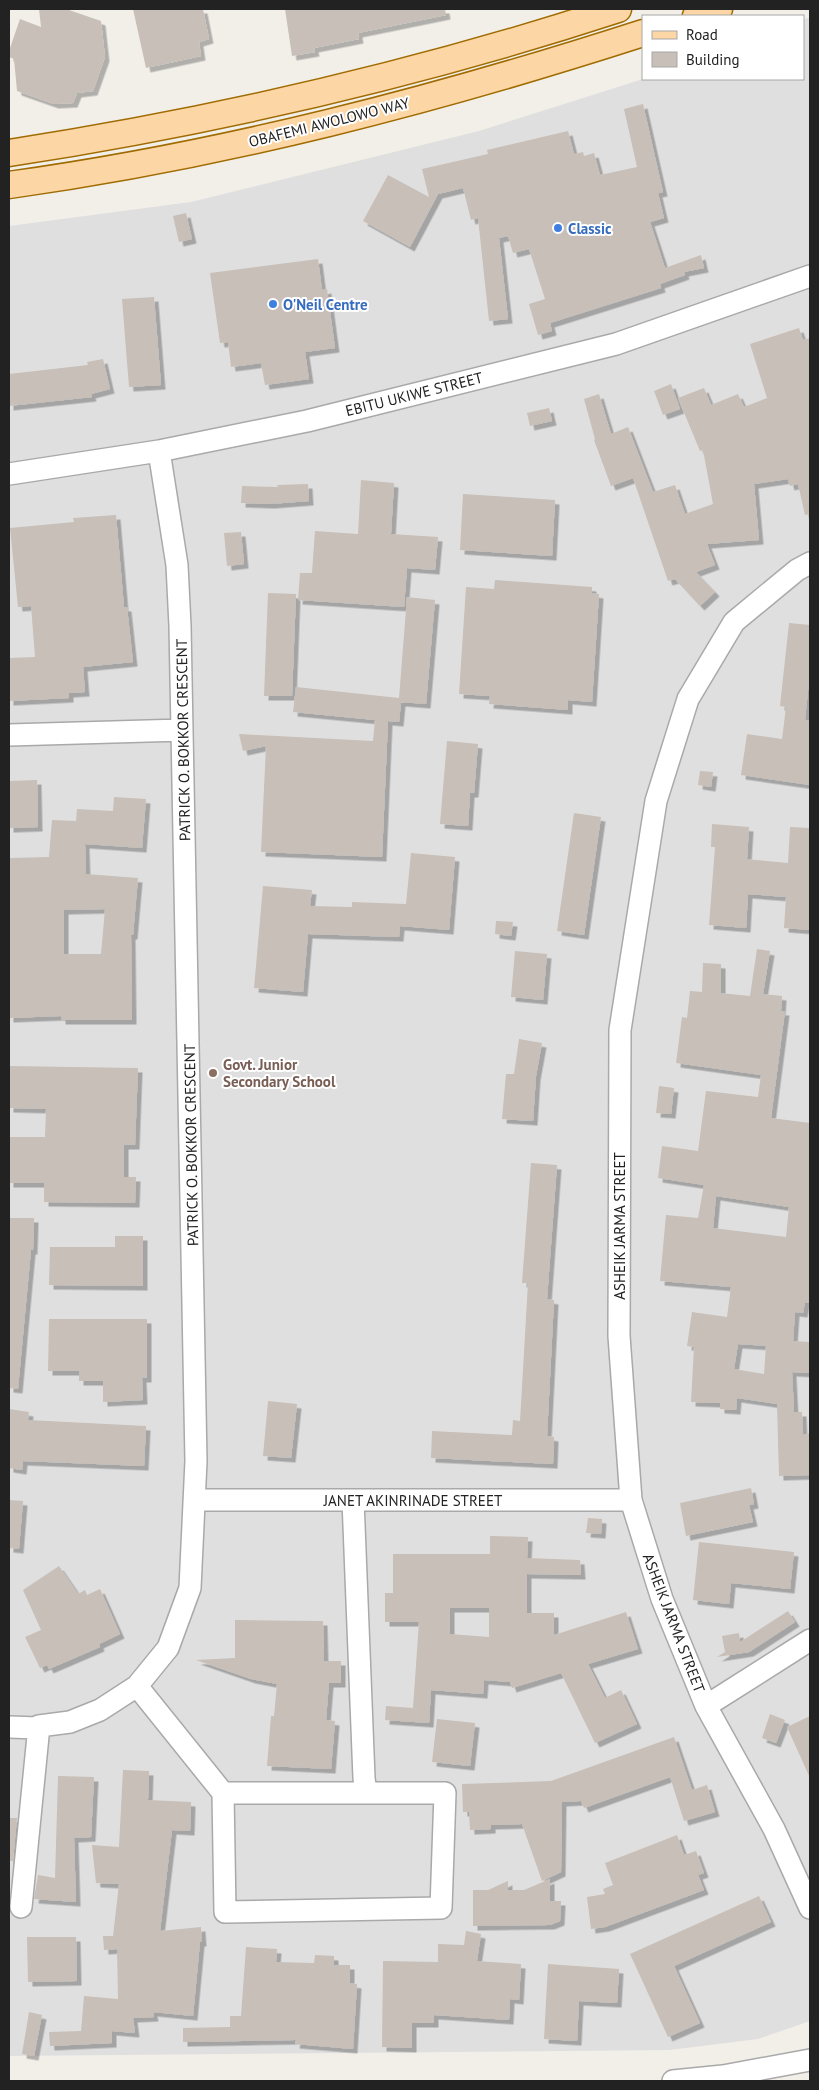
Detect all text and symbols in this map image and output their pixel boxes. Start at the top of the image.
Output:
legend [642,15,804,80]
text: Road [686,25,718,44]
text: Building [686,50,740,69]
street label: OBAFEMI AWOLOWO WAY [247,93,412,151]
place label: Classic [568,219,612,238]
marker: Classic [552,222,564,234]
place label: O'Neil Centre [283,295,368,314]
marker: O'Neil Centre [267,298,279,310]
street label: EBITU UKIWE STREET [343,368,485,420]
street label: PATRICK O. BOKKOR CRESCENT [172,638,194,841]
street label: PATRICK O. BOKKOR CRESCENT [180,1043,202,1246]
place label: Govt. Junior Secondary School [223,1055,336,1091]
marker: Govt. Junior Secondary School [207,1067,219,1079]
street label: ASHEIK JARMA STREET [610,1152,629,1300]
street label: JANET AKINRINADE STREET [323,1491,503,1510]
street label: ASHEIK JARMA STREET [639,1551,710,1696]

